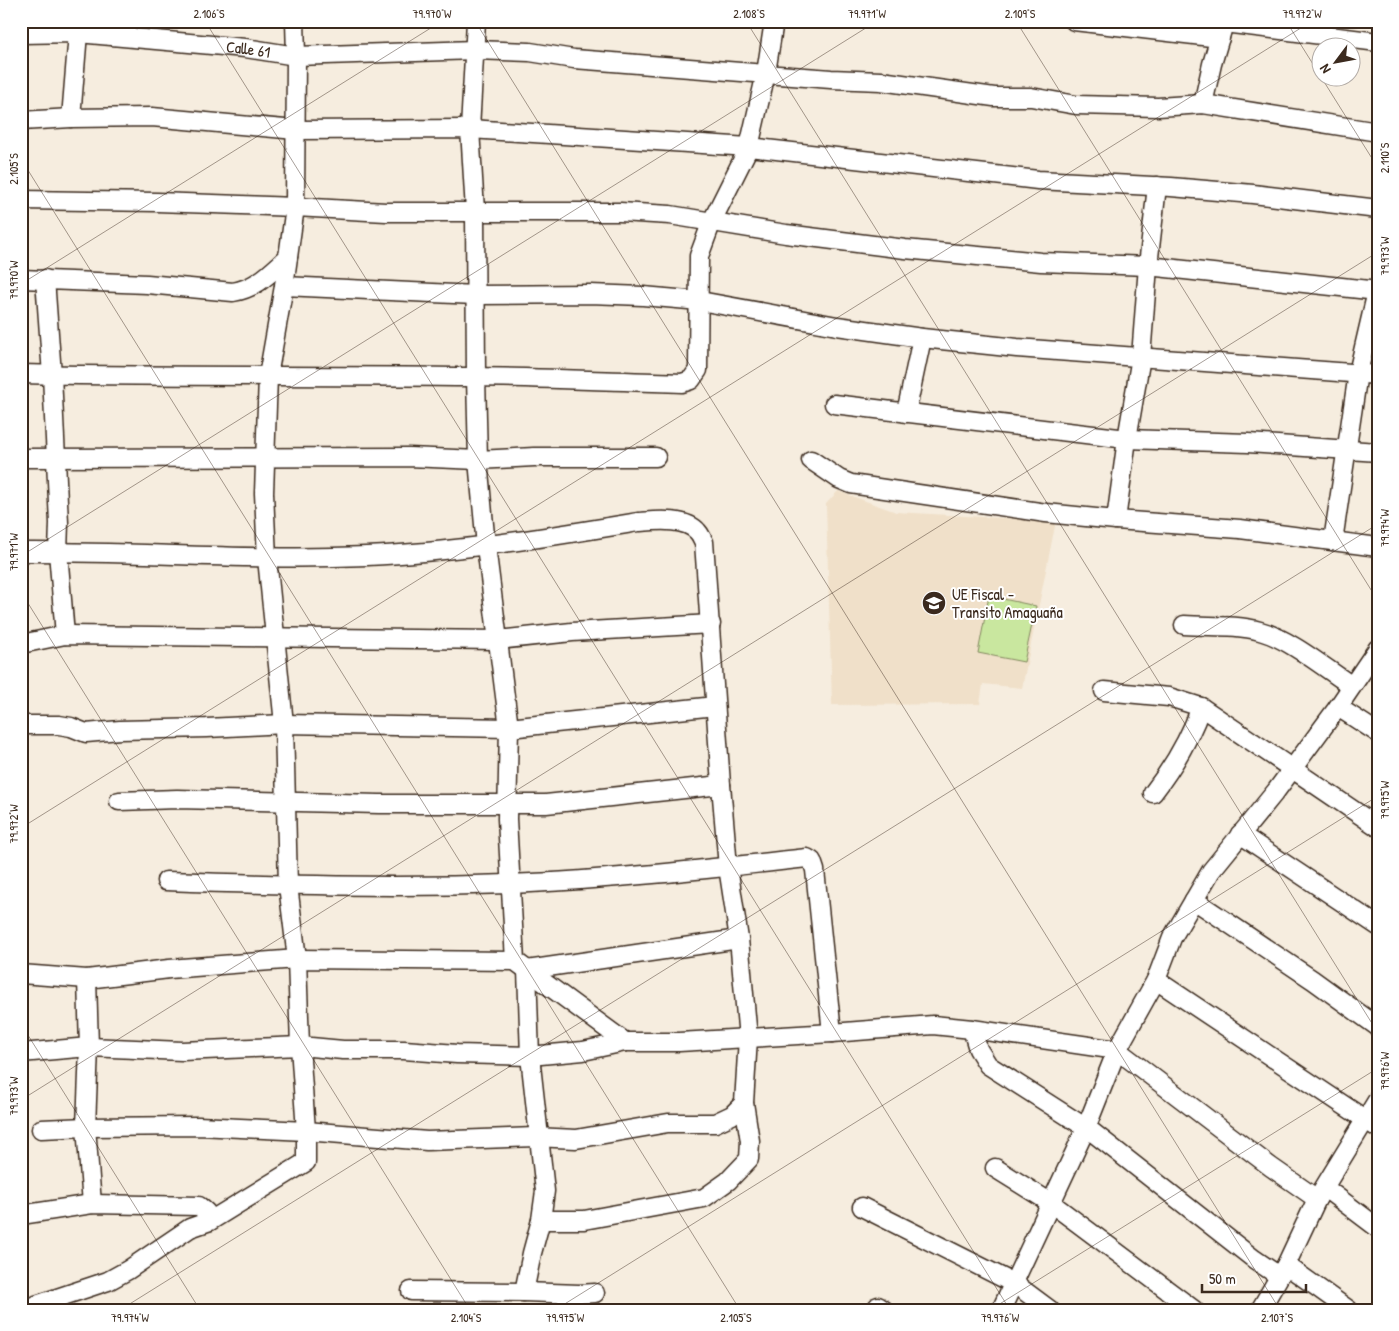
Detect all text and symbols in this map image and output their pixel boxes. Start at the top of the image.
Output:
text: 2.106°S [194,5,225,22]
text: 79.970°W [413,5,452,22]
text: 2.108°S [733,5,765,22]
text: 79.971°W [848,5,886,22]
text: 2.109°S [1005,5,1036,22]
text: 79.972°W [1282,5,1322,22]
street label: Calle 61 [225,35,272,63]
north arrow [1312,38,1362,88]
text: N [1314,60,1335,77]
text: 2.110°S [1376,142,1393,173]
text: 2.105°S [5,153,22,185]
text: 79.973°W [1376,236,1393,275]
text: 79.970°W [5,260,22,299]
text: 79.974°W [1376,508,1393,547]
text: 79.971°W [5,533,22,571]
place label: UE Fiscal - Transito Amaguaña [952,583,1063,623]
school or university icon: UE Fiscal - Transito Amaguaña [921,590,947,616]
text: 79.975°W [1376,780,1393,819]
text: 79.972°W [5,804,22,844]
text: 79.976°W [1376,1051,1393,1090]
text: 79.973°W [5,1076,22,1115]
scale bar [1202,1261,1305,1293]
text: 50 m [1209,1268,1236,1289]
text: 79.974°W [111,1309,150,1326]
text: 2.104°S [451,1309,482,1326]
text: 79.975°W [546,1309,585,1326]
text: 2.105°S [720,1309,752,1326]
text: 79.976°W [981,1309,1020,1326]
text: 2.107°S [1261,1309,1294,1326]

